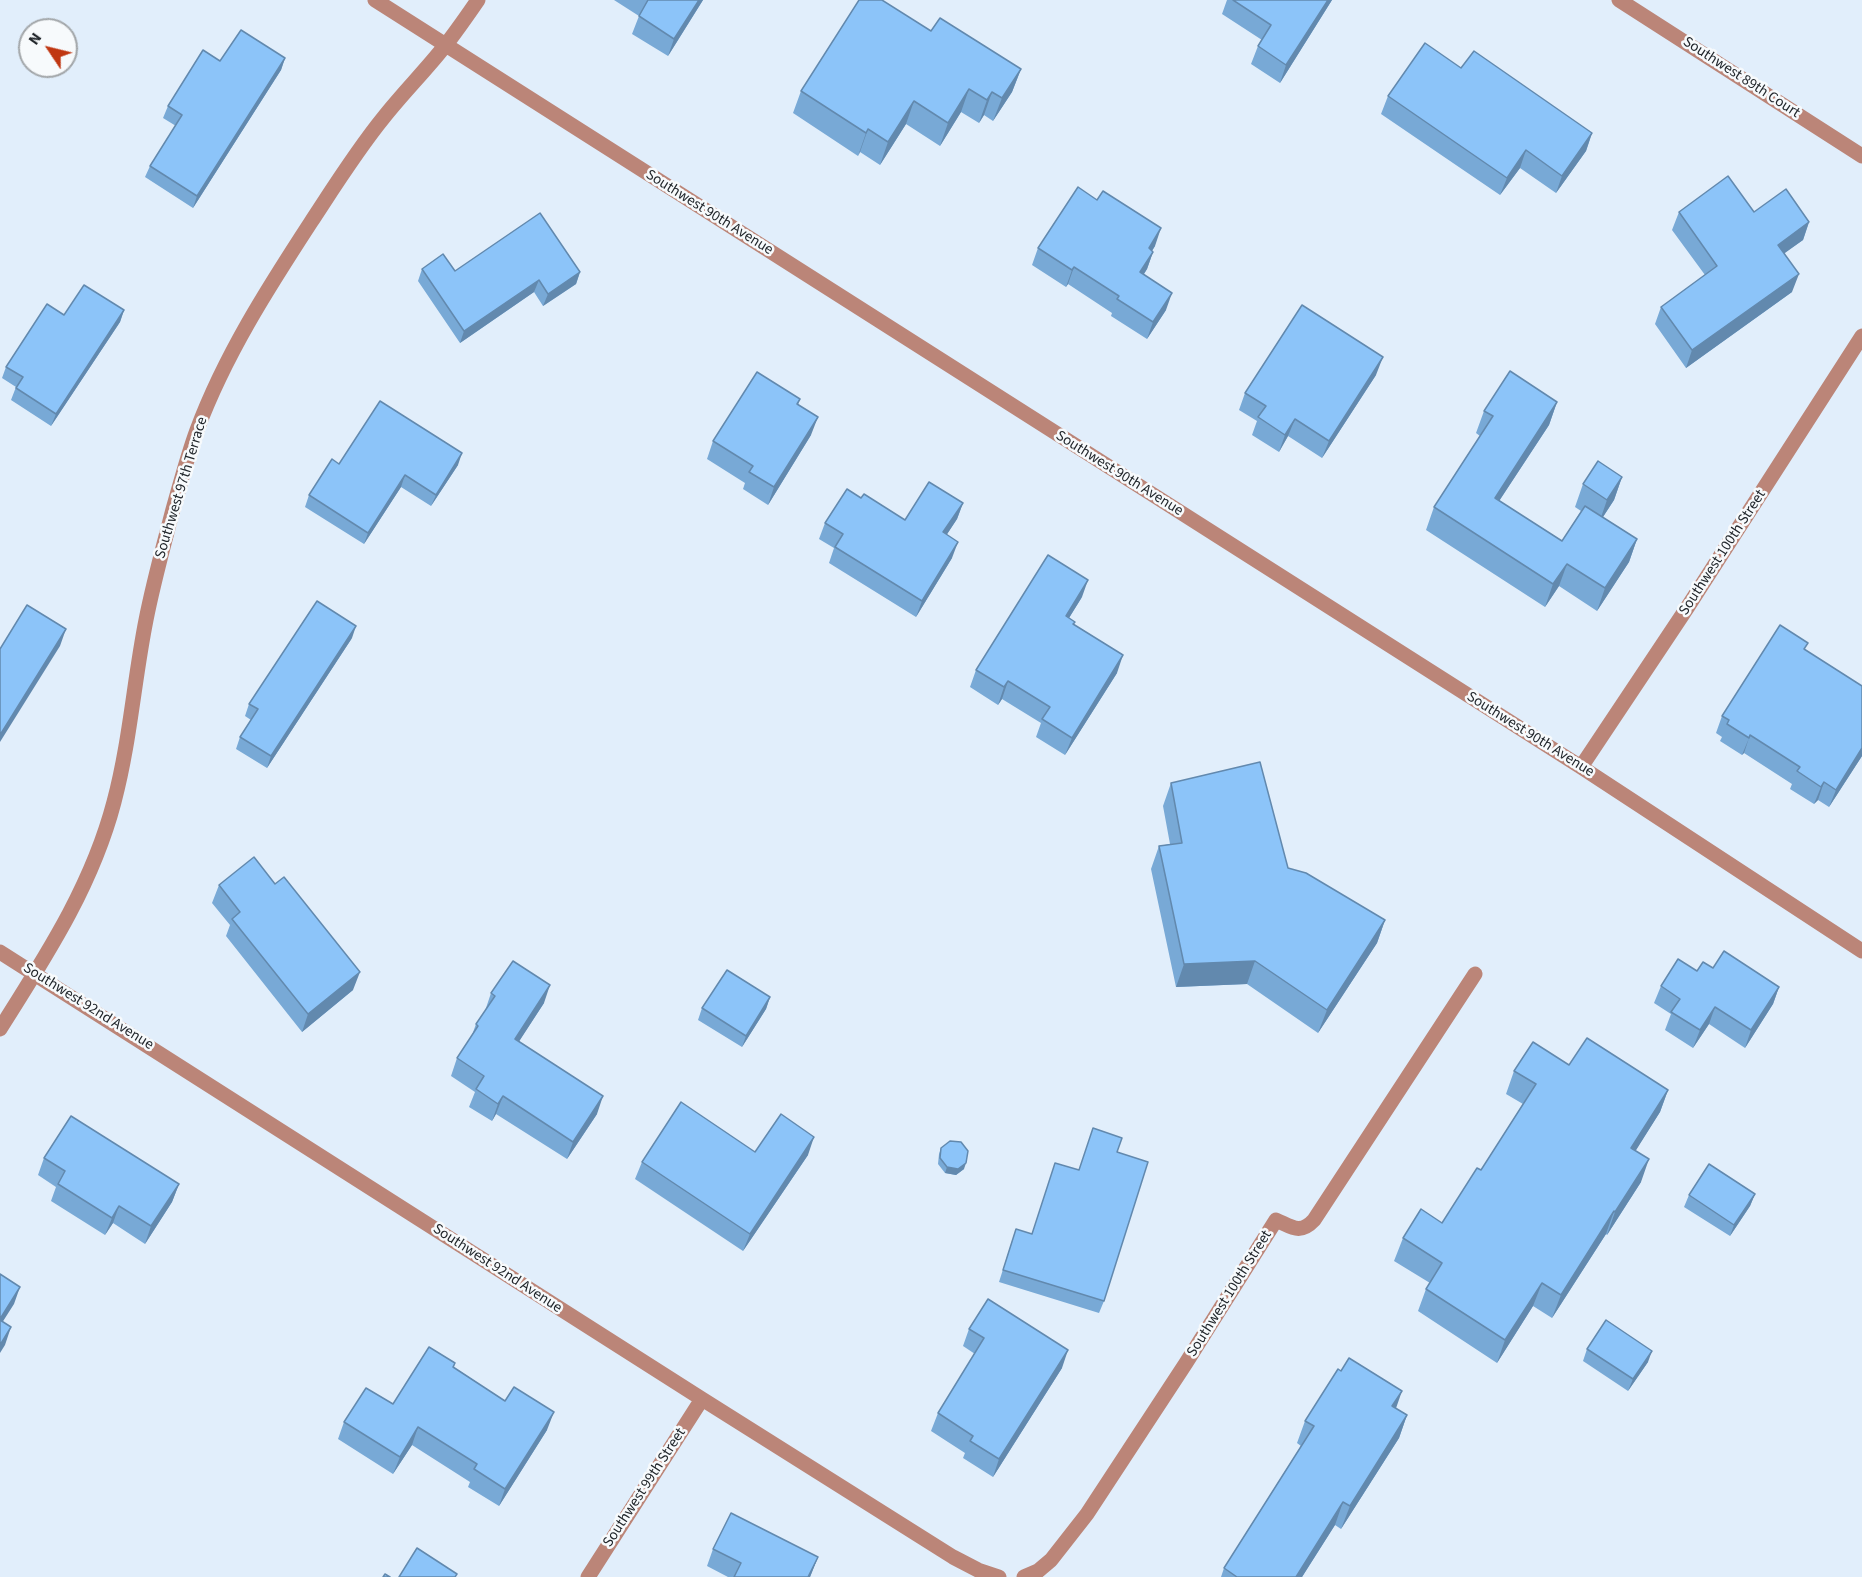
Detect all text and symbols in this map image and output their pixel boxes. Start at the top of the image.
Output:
north arrow [18,18,78,78]
text: N [23,28,47,49]
street label: Southwest 89th Court [1679,33,1803,123]
street label: Southwest 90th Avenue [642,166,776,260]
street label: Southwest 97th Terrace [152,415,212,561]
street label: Southwest 90th Avenue [1052,427,1186,521]
street label: Southwest 100th Street [1676,487,1770,619]
street label: Southwest 90th Avenue [1463,688,1597,782]
street label: Southwest 92nd Avenue [19,960,157,1054]
street label: Southwest 92nd Avenue [429,1220,565,1318]
street label: Southwest 100th Street [1184,1227,1276,1361]
street label: Southwest 99th Street [600,1425,690,1551]

